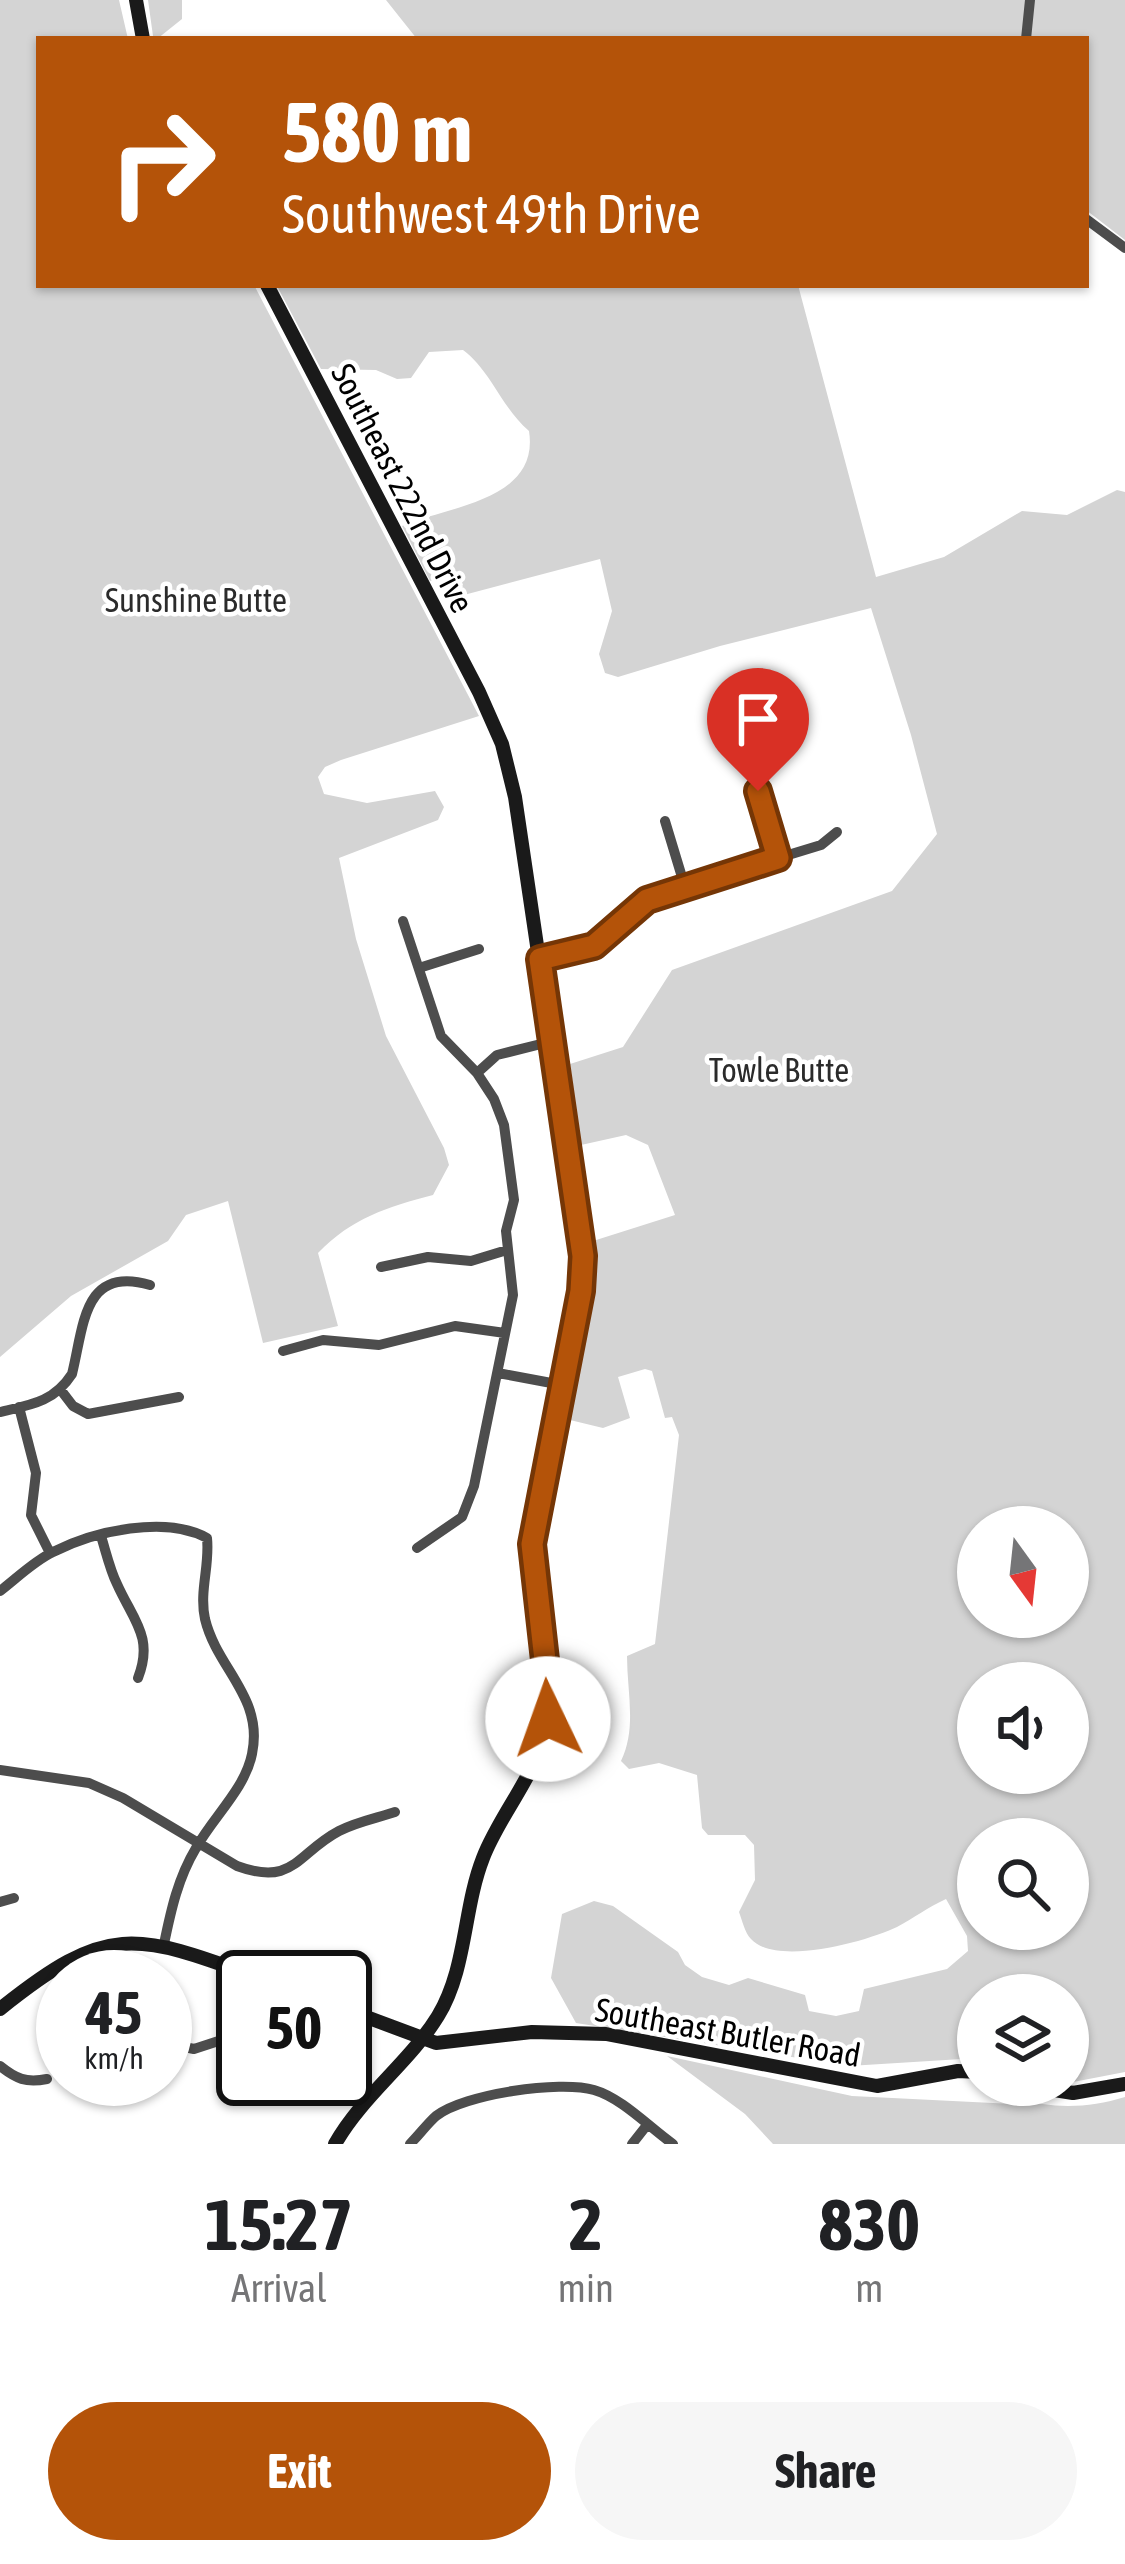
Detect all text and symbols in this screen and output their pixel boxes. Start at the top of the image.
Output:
icon: right [84,84,240,240]
text: 580 m [282,84,472,180]
text: Southwest 49th Drive [282,183,701,244]
street label: Southeast 222nd Drive [324,357,482,619]
park label: Sunshine Butte [105,581,287,619]
pin [707,668,809,791]
icon: arrive [725,686,791,752]
park label: Towle Butte [709,1051,849,1089]
north arrow [957,1506,1089,1638]
map controls [957,1506,1089,2106]
position arrow [485,1656,611,1782]
button: sound [957,1662,1089,1794]
button: search [957,1818,1089,1950]
speed limit sign: 50 [216,1950,372,2106]
button: layers [957,1974,1089,2106]
text: 45 [86,1978,142,2047]
street label: Southeast Butler Road [592,1990,864,2074]
text: km/h [84,2041,144,2075]
text: 15:27 [205,2183,353,2265]
text: 2 [569,2183,603,2265]
text: 830 [819,2183,920,2265]
text: Arrival [231,2266,327,2310]
text: min [558,2266,614,2310]
text: m [855,2266,883,2310]
button: Exit [48,2402,551,2540]
button: Share [575,2402,1077,2540]

